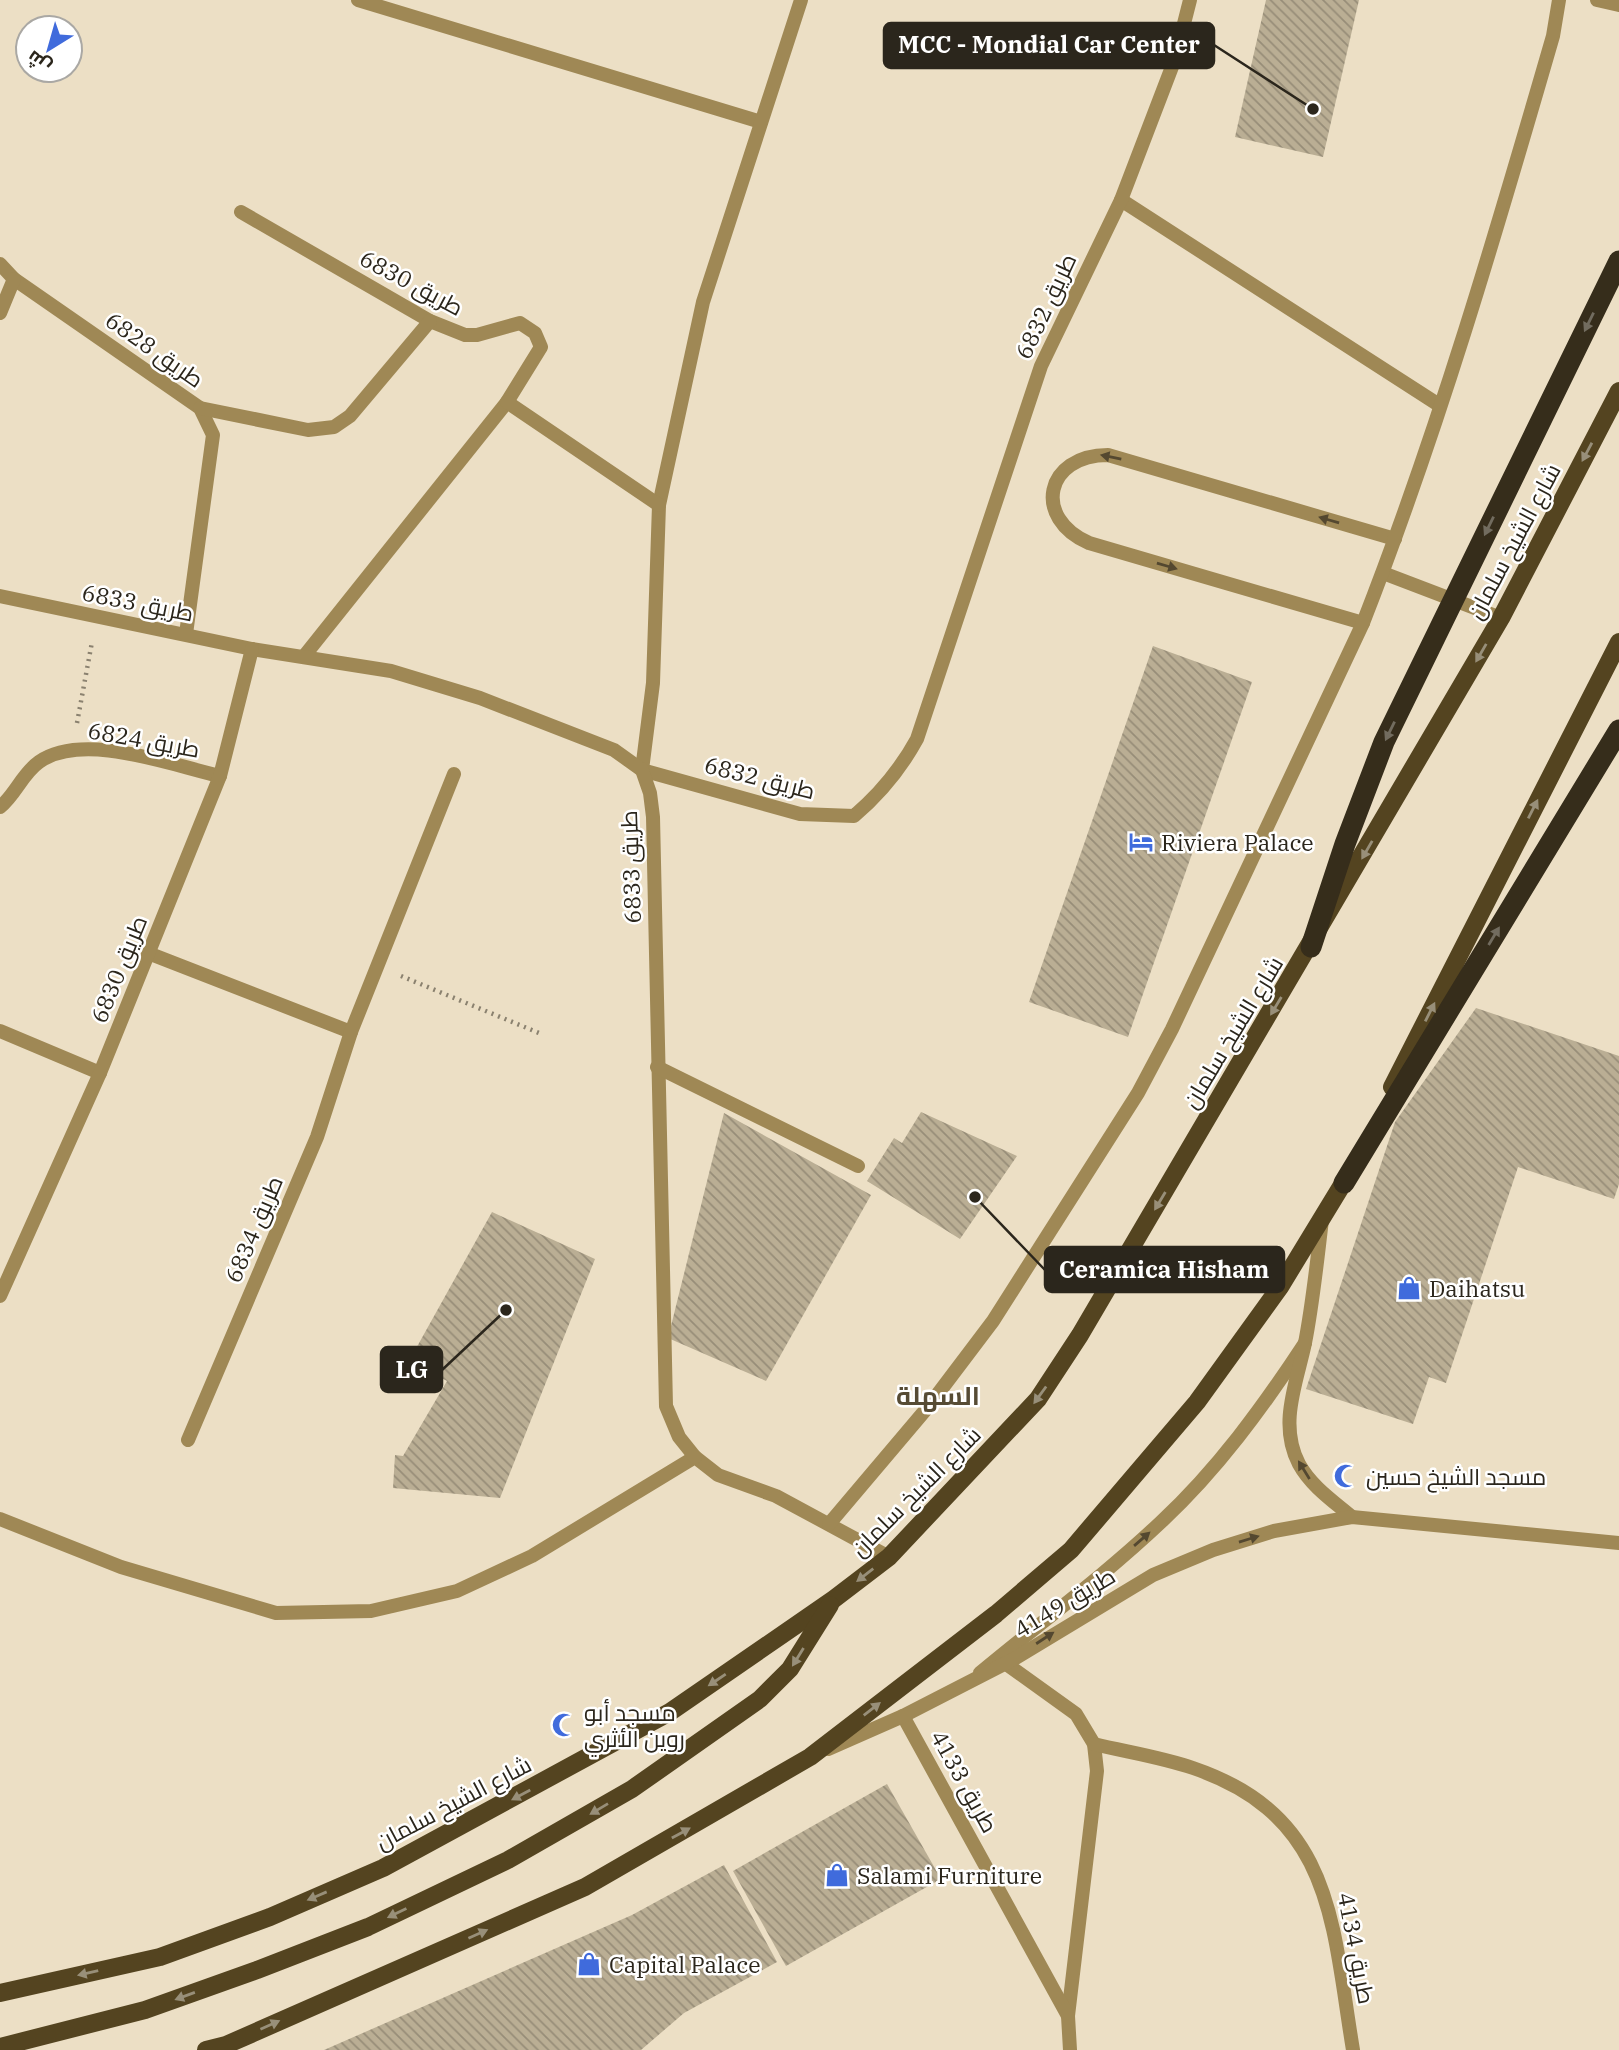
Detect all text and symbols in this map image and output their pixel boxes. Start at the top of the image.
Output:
north arrow [14,14,84,84]
callout: MCC - Mondial Car Center [884,23,1214,68]
text: MCC - Mondial Car Center [898,28,1200,60]
text: ش [22,46,56,79]
street label: طريق 6830 [355,242,469,322]
street label: طريق 6832 [1008,248,1082,364]
street label: طريق 6828 [100,304,210,394]
one-way arrow [1583,312,1595,332]
one-way arrow [1582,442,1593,462]
one-way arrow [1100,451,1122,462]
street label: شارع الشيخ سلمان [1459,458,1568,625]
one-way arrow [1319,515,1340,525]
one-way arrow [1483,516,1494,536]
one-way arrow [1157,562,1178,572]
street label: طريق 6833 [80,576,196,628]
one-way arrow [1475,643,1487,662]
street label: طريق 6824 [86,714,202,764]
one-way arrow [1384,721,1395,741]
street label: طريق 6832 [701,749,819,805]
one-way arrow [1526,799,1538,819]
street label: طريق 6833 [613,810,647,924]
place label: Riviera Palace [1161,827,1314,857]
hotel icon: Riviera Palace [1127,828,1155,856]
one-way arrow [1361,840,1373,859]
street label: طريق 6830 [83,911,153,1027]
one-way arrow [1488,926,1500,945]
street label: شارع الشيخ سلمان [1175,950,1291,1115]
one-way arrow [1269,996,1282,1015]
one-way arrow [1424,1002,1435,1022]
street label: طريق 6834 [217,1171,289,1287]
one-way arrow [1153,1192,1166,1211]
callout: Ceramica Hisham [1045,1247,1284,1292]
text: Ceramica Hisham [1059,1253,1269,1285]
place label: Daihatsu [1429,1273,1525,1303]
shop icon: Daihatsu [1395,1274,1423,1302]
callout: LG [381,1347,442,1392]
text: LG [396,1353,428,1385]
district label: السهلة [896,1378,980,1412]
one-way arrow [1033,1386,1047,1404]
street label: شارع الشيخ سلمان [843,1419,988,1564]
one-way arrow [1297,1460,1310,1479]
place label: مسجد الشيخ حسين [1366,1461,1546,1493]
mosque icon: مسجد الشيخ حسين [1332,1462,1360,1490]
one-way arrow [1133,1531,1151,1547]
one-way arrow [1239,1533,1260,1543]
street label: طريق 4149 [1008,1560,1120,1644]
one-way arrow [856,1568,874,1583]
one-way arrow [1036,1632,1055,1645]
one-way arrow [791,1648,804,1667]
one-way arrow [707,1673,727,1686]
place label: مسجد أبو روين الأثري [584,1697,685,1757]
one-way arrow [863,1703,881,1717]
mosque icon: مسجد أبو روين الأثري [550,1711,578,1739]
street label: طريق 4133 [924,1724,1006,1838]
street label: شارع الشيخ سلمان [370,1748,537,1857]
one-way arrow [511,1789,531,1800]
one-way arrow [589,1803,608,1815]
one-way arrow [672,1827,691,1839]
place label: Salami Furniture [857,1860,1042,1890]
shop icon: Salami Furniture [823,1861,851,1889]
street label: طريق 4134 [1331,1890,1383,2006]
one-way arrow [307,1891,328,1902]
one-way arrow [387,1908,407,1919]
one-way arrow [468,1928,488,1940]
place label: Capital Palace [609,1949,761,1979]
shop icon: Capital Palace [575,1950,603,1978]
one-way arrow [77,1968,99,1979]
one-way arrow [174,1991,195,2002]
one-way arrow [259,2019,280,2030]

